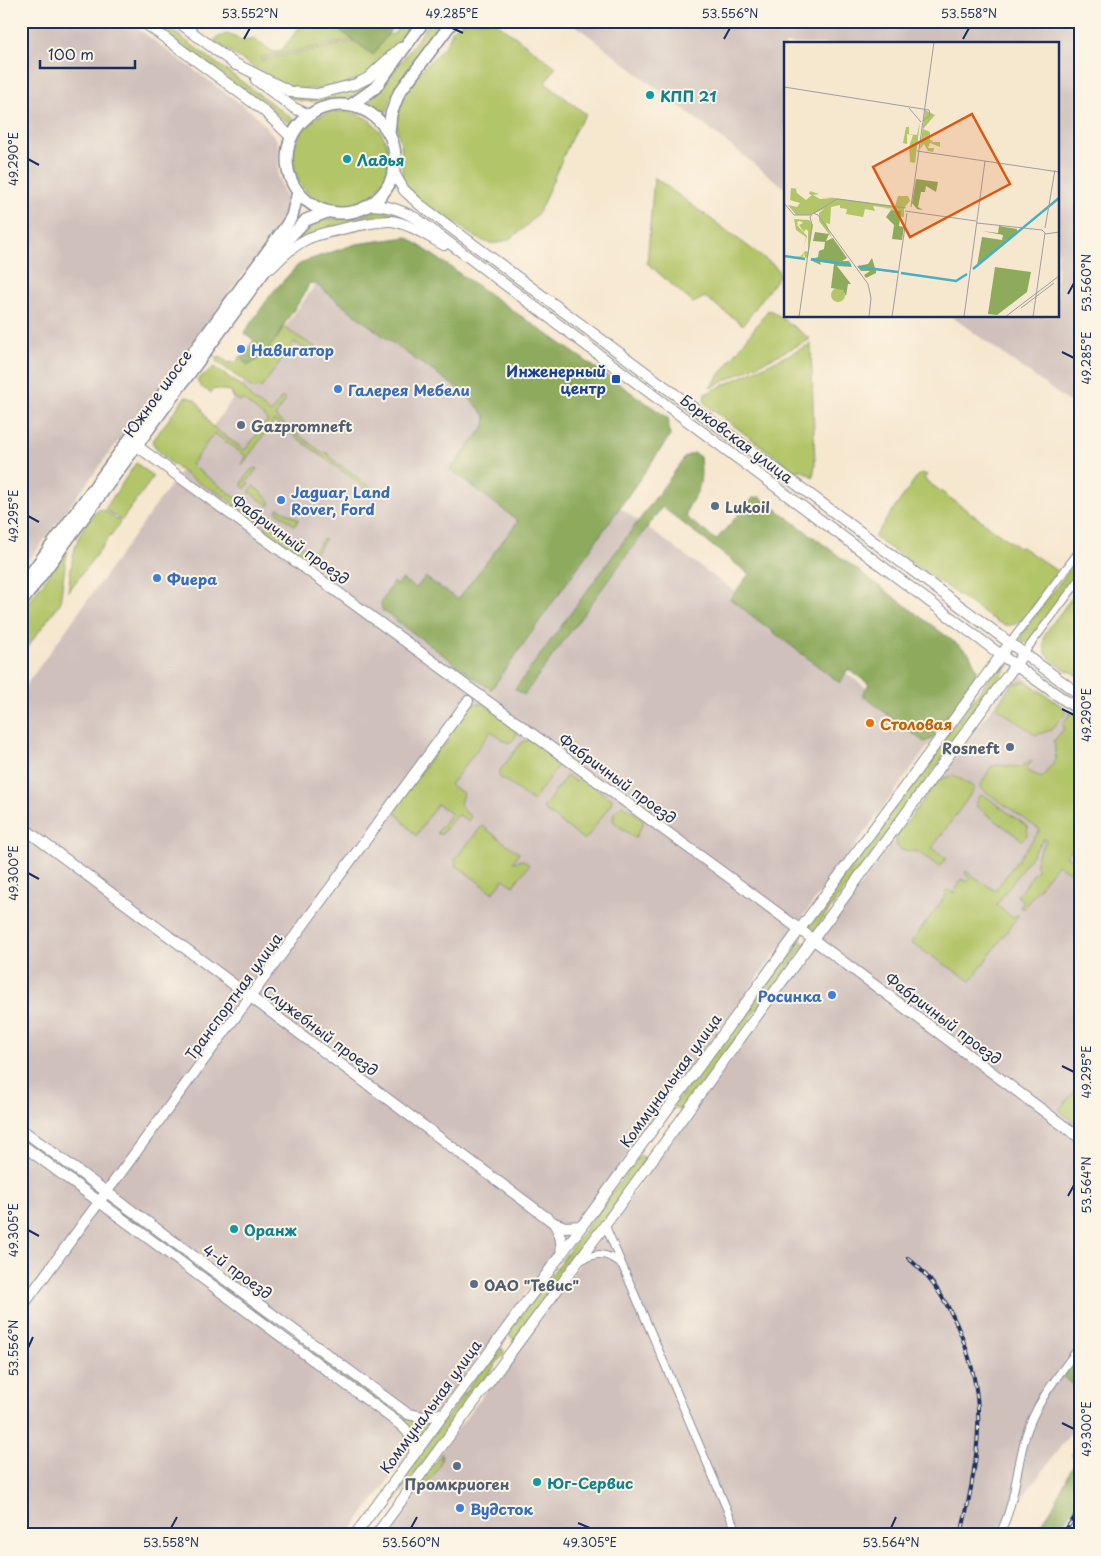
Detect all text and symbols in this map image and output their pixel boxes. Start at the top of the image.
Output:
text: 53.552°N [222,4,278,22]
text: 49.285°E [425,4,479,22]
text: 53.556°N [702,4,758,22]
text: 53.558°N [941,4,997,22]
scale bar [40,38,135,70]
text: 100 m [48,42,94,65]
inset map [784,42,1058,318]
place label: КПП 21 [660,84,716,107]
marker: КПП 21 [644,89,656,101]
text: 49.290°E [4,132,22,186]
place label: Ладья [357,148,404,171]
marker: Ладья [341,153,353,165]
text: 53.560°N [1077,254,1095,312]
text: 49.285°E [1077,331,1095,385]
place label: Навигатор [251,338,334,361]
marker: Навигатор [235,343,247,355]
street label: Южное шоссе [117,344,197,441]
place label: Инженерный центр [506,359,606,399]
marker: Инженерный центр [610,373,622,385]
place label: Галерея Мебели [348,378,470,401]
marker: Галерея Мебели [332,383,344,395]
street label: Борковская улица [676,388,799,489]
place label: Gazpromneft [251,414,353,437]
marker: Gazpromneft [235,419,247,431]
place label: Jaguar, Land Rover, Ford [291,480,390,520]
street label: Фабричный проезд [227,488,355,590]
text: 49.295°E [4,490,22,542]
marker: Jaguar, Land Rover, Ford [275,494,287,506]
place label: Lukoil [725,495,770,518]
marker: Lukoil [709,500,721,512]
place label: Фиера [167,567,217,590]
marker: Фиера [151,572,163,584]
text: 49.290°E [1077,688,1095,742]
place label: Столовая [880,712,952,735]
marker: Столовая [864,717,876,729]
street label: Фабричный проезд [554,727,682,829]
place label: Rosneft [942,736,1000,759]
marker: Rosneft [1004,741,1016,753]
text: 49.300°E [4,845,22,901]
street label: Транспортная улица [179,927,287,1064]
street label: Фабричный проезд [881,966,1007,1070]
street label: Служебный проезд [259,979,383,1081]
place label: Росинка [758,984,822,1007]
marker: Росинка [826,989,838,1001]
street label: Коммунальная улица [614,1008,727,1152]
text: 49.295°E [1077,1046,1095,1098]
text: 53.564°N [1077,1156,1095,1214]
text: 49.305°E [4,1203,22,1257]
place label: Оранж [244,1218,297,1241]
marker: Оранж [228,1223,240,1235]
street label: 4-й проезд [199,1238,277,1304]
place label: ОАО "Тевис" [484,1273,579,1296]
marker: ОАО "Тевис" [468,1278,480,1290]
text: 53.556°N [4,1320,22,1376]
street label: Коммунальная улица [374,1334,487,1478]
text: 49.300°E [1077,1401,1095,1457]
marker: Промкриоген [451,1460,463,1472]
place label: Юг-Сервис [547,1471,633,1494]
place label: Промкриоген [404,1472,510,1495]
marker: Юг-Сервис [531,1476,543,1488]
place label: Вудсток [470,1497,533,1520]
marker: Вудсток [454,1502,466,1514]
text: 53.558°N [143,1533,199,1551]
text: 53.560°N [382,1533,440,1551]
text: 49.305°E [563,1533,617,1551]
text: 53.564°N [862,1533,920,1551]

